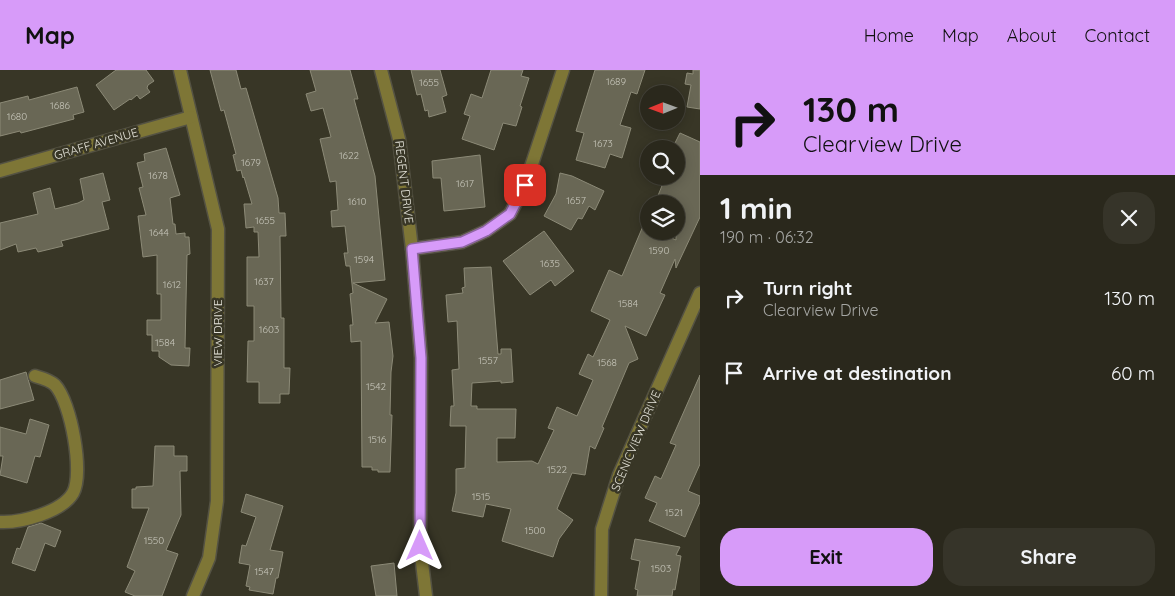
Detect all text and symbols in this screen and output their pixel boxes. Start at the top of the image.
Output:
text: Map [25,20,75,50]
text: Home [864,24,914,47]
text: Map [942,24,979,47]
text: About [1007,24,1057,47]
text: Contact [1085,24,1150,47]
house number: 1689 [606,75,626,88]
house number: 1655 [419,76,439,89]
north arrow [640,85,685,130]
map controls [640,85,685,240]
text: 130 m [803,87,899,131]
icon: right [720,90,785,155]
house number: 1686 [50,99,71,112]
house number: 1680 [7,110,27,123]
street label: GRAFF AVENUE [52,124,140,163]
text: Clearview Drive [803,130,962,158]
house number: 1673 [593,137,613,150]
street label: REGENT DRIVE [392,139,417,225]
button: search [640,140,685,185]
house number: 1622 [339,149,360,162]
house number: 1679 [241,156,261,169]
pin [504,164,546,206]
house number: 1678 [148,169,168,182]
icon: arrive [511,171,539,199]
house number: 1617 [456,177,474,190]
text: 1 min [720,189,793,227]
button: close [1103,192,1155,244]
house number: 1657 [566,194,586,207]
house number: 1610 [348,195,366,208]
button: layers [640,195,685,240]
house number: 1655 [255,214,275,227]
house number: 1644 [149,226,169,239]
text: 190 m · 06:32 [720,227,814,247]
house number: 1590 [649,244,669,257]
house number: 1594 [354,253,374,266]
house number: 1635 [540,257,560,270]
house number: 1637 [254,275,274,288]
text: Turn right [763,276,852,300]
house number: 1612 [163,278,182,291]
icon: right [720,284,748,312]
text: 130 m [1104,286,1155,310]
house number: 1584 [618,297,638,310]
street label: VIEW DRIVE [210,299,225,367]
text: Clearview Drive [763,300,879,320]
house number: 1603 [259,323,279,336]
house number: 1584 [155,336,175,349]
house number: 1557 [478,354,498,367]
house number: 1568 [597,356,617,369]
icon: arrive [720,359,748,387]
text: Arrive at destination [763,361,952,385]
text: 60 m [1111,361,1155,385]
house number: 1542 [366,380,386,393]
street label: SCENICVIEW DRIVE [608,388,664,493]
house number: 1516 [368,433,387,446]
house number: 1522 [547,463,568,476]
house number: 1515 [472,490,490,503]
house number: 1521 [665,506,683,519]
position arrow [393,519,445,571]
house number: 1500 [524,524,546,537]
button: Exit [720,528,933,586]
button: Share [943,528,1155,586]
house number: 1550 [144,534,164,547]
house number: 1503 [651,562,671,575]
house number: 1547 [254,565,274,578]

